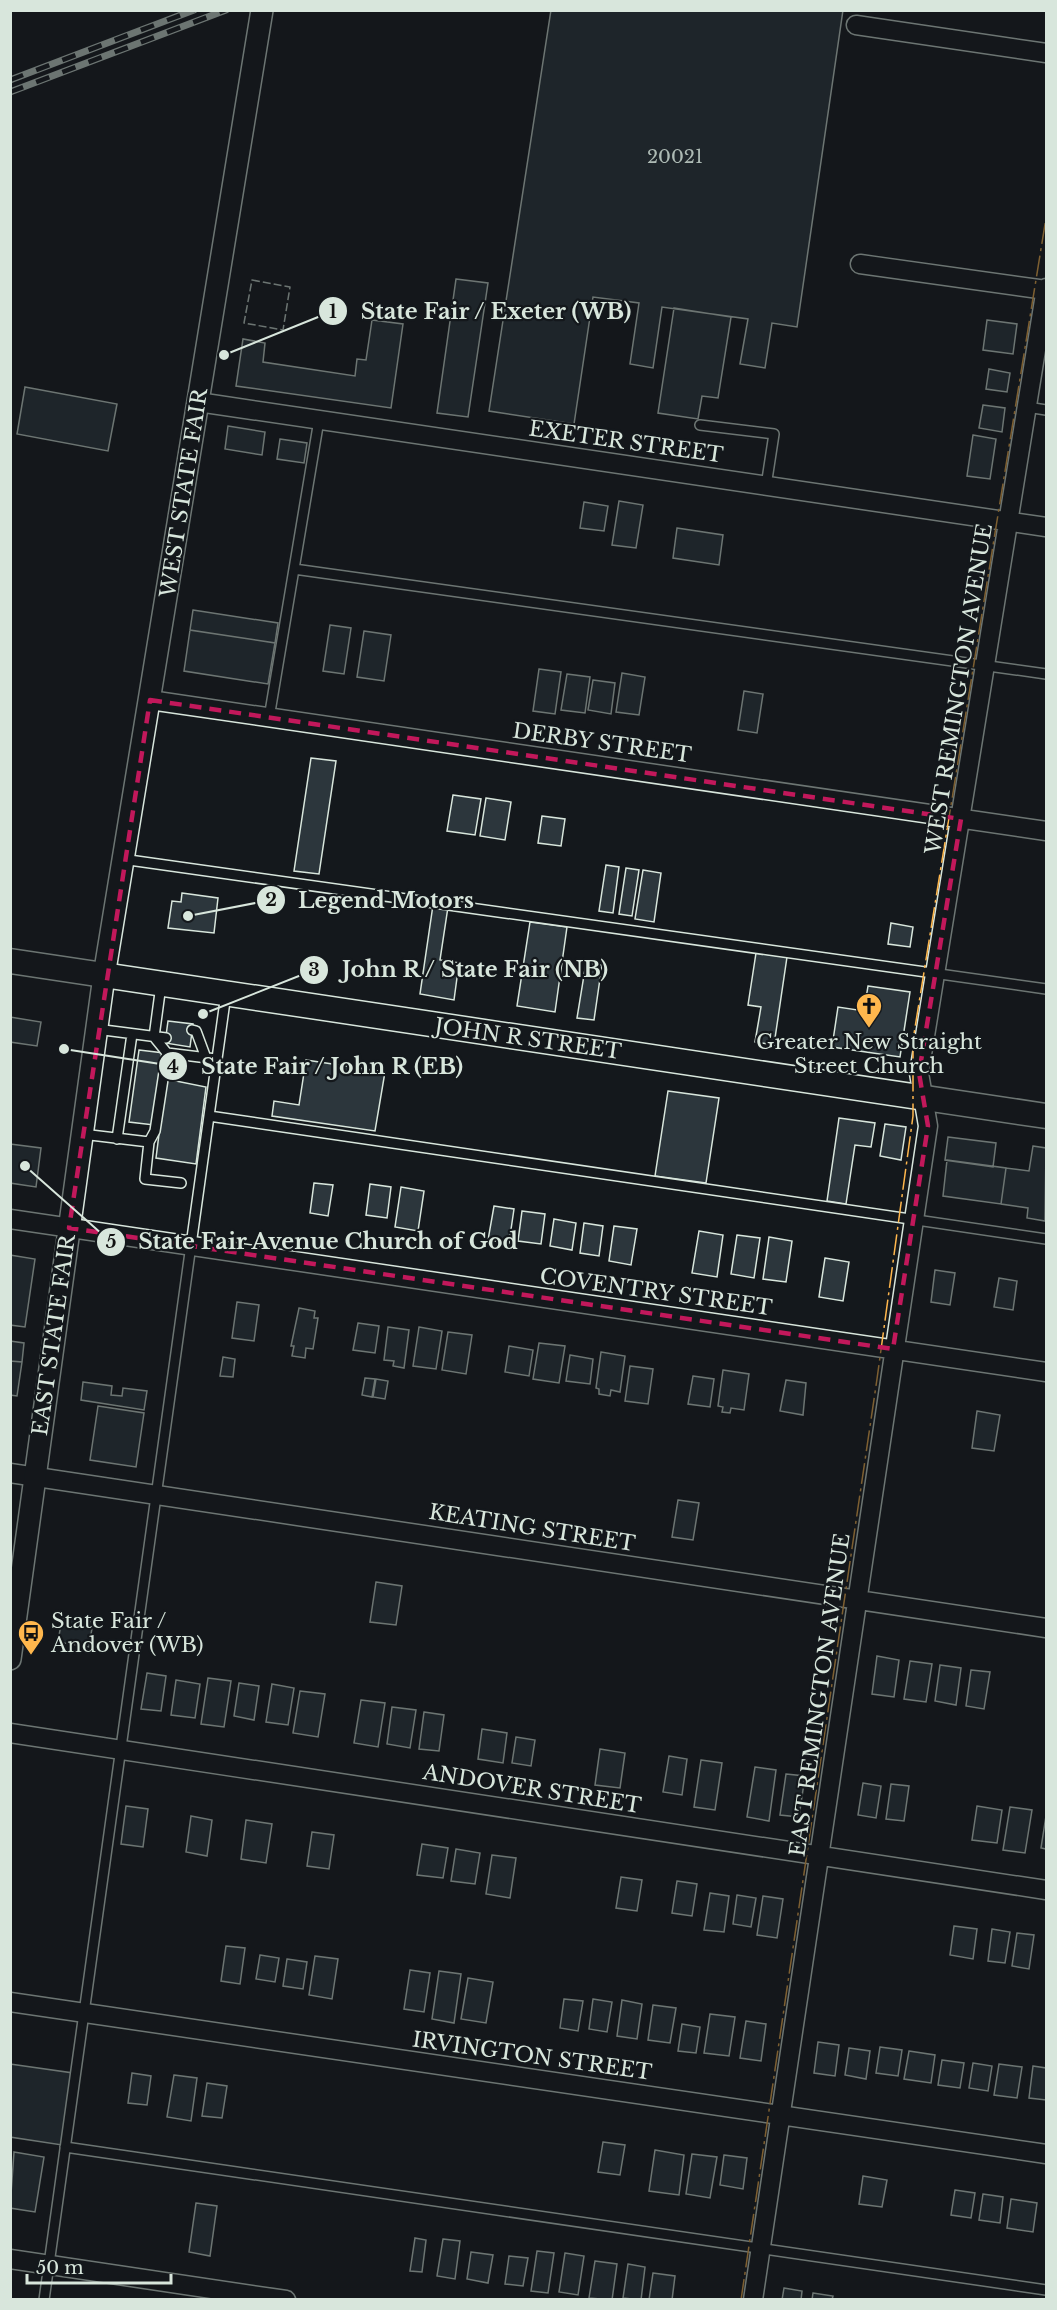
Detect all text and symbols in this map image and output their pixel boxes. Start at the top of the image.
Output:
house number: 20021 [647,146,703,168]
callout: State Fair / Exeter (WB) [318,291,644,331]
text: State Fair / Exeter (WB) [361,298,631,325]
text: 1 [329,301,337,323]
street label: WEST STATE FAIR [154,385,214,600]
street label: EXETER STREET [527,415,725,469]
street label: WEST REMINGTON AVENUE [920,522,998,857]
street label: DERBY STREET [511,718,693,768]
callout: Legend Motors [256,880,486,920]
text: Legend Motors [298,887,474,914]
text: 2 [265,889,277,911]
callout: John R / State Fair (NB) [299,950,621,990]
text: John R / State Fair (NB) [338,956,608,983]
text: 3 [308,959,320,981]
church icon: Greater New Straight Street Church [854,991,884,1029]
street label: JOHN R STREET [430,1013,623,1065]
place label: Greater New Straight Street Church [756,1029,982,1079]
callout: State Fair / John R (EB) [158,1046,476,1086]
text: State Fair / John R (EB) [201,1053,463,1080]
text: 4 [167,1056,179,1078]
callout: State Fair Avenue Church of God [96,1222,531,1262]
text: State Fair Avenue Church of God [138,1228,518,1255]
street label: EAST STATE FAIR [27,1231,81,1437]
text: 5 [106,1231,116,1253]
street label: COVENTRY STREET [538,1263,774,1321]
street label: KEATING STREET [427,1499,637,1557]
street label: EAST REMINGTON AVENUE [784,1532,856,1858]
place label: State Fair / Andover (WB) [50,1608,203,1658]
bus stop icon: State Fair / Andover (WB) [16,1618,46,1656]
street label: ANDOVER STREET [420,1759,643,1819]
street label: IRVINGTON STREET [411,2026,654,2086]
scale bar [27,2247,171,2285]
text: 50 m [36,2257,84,2279]

